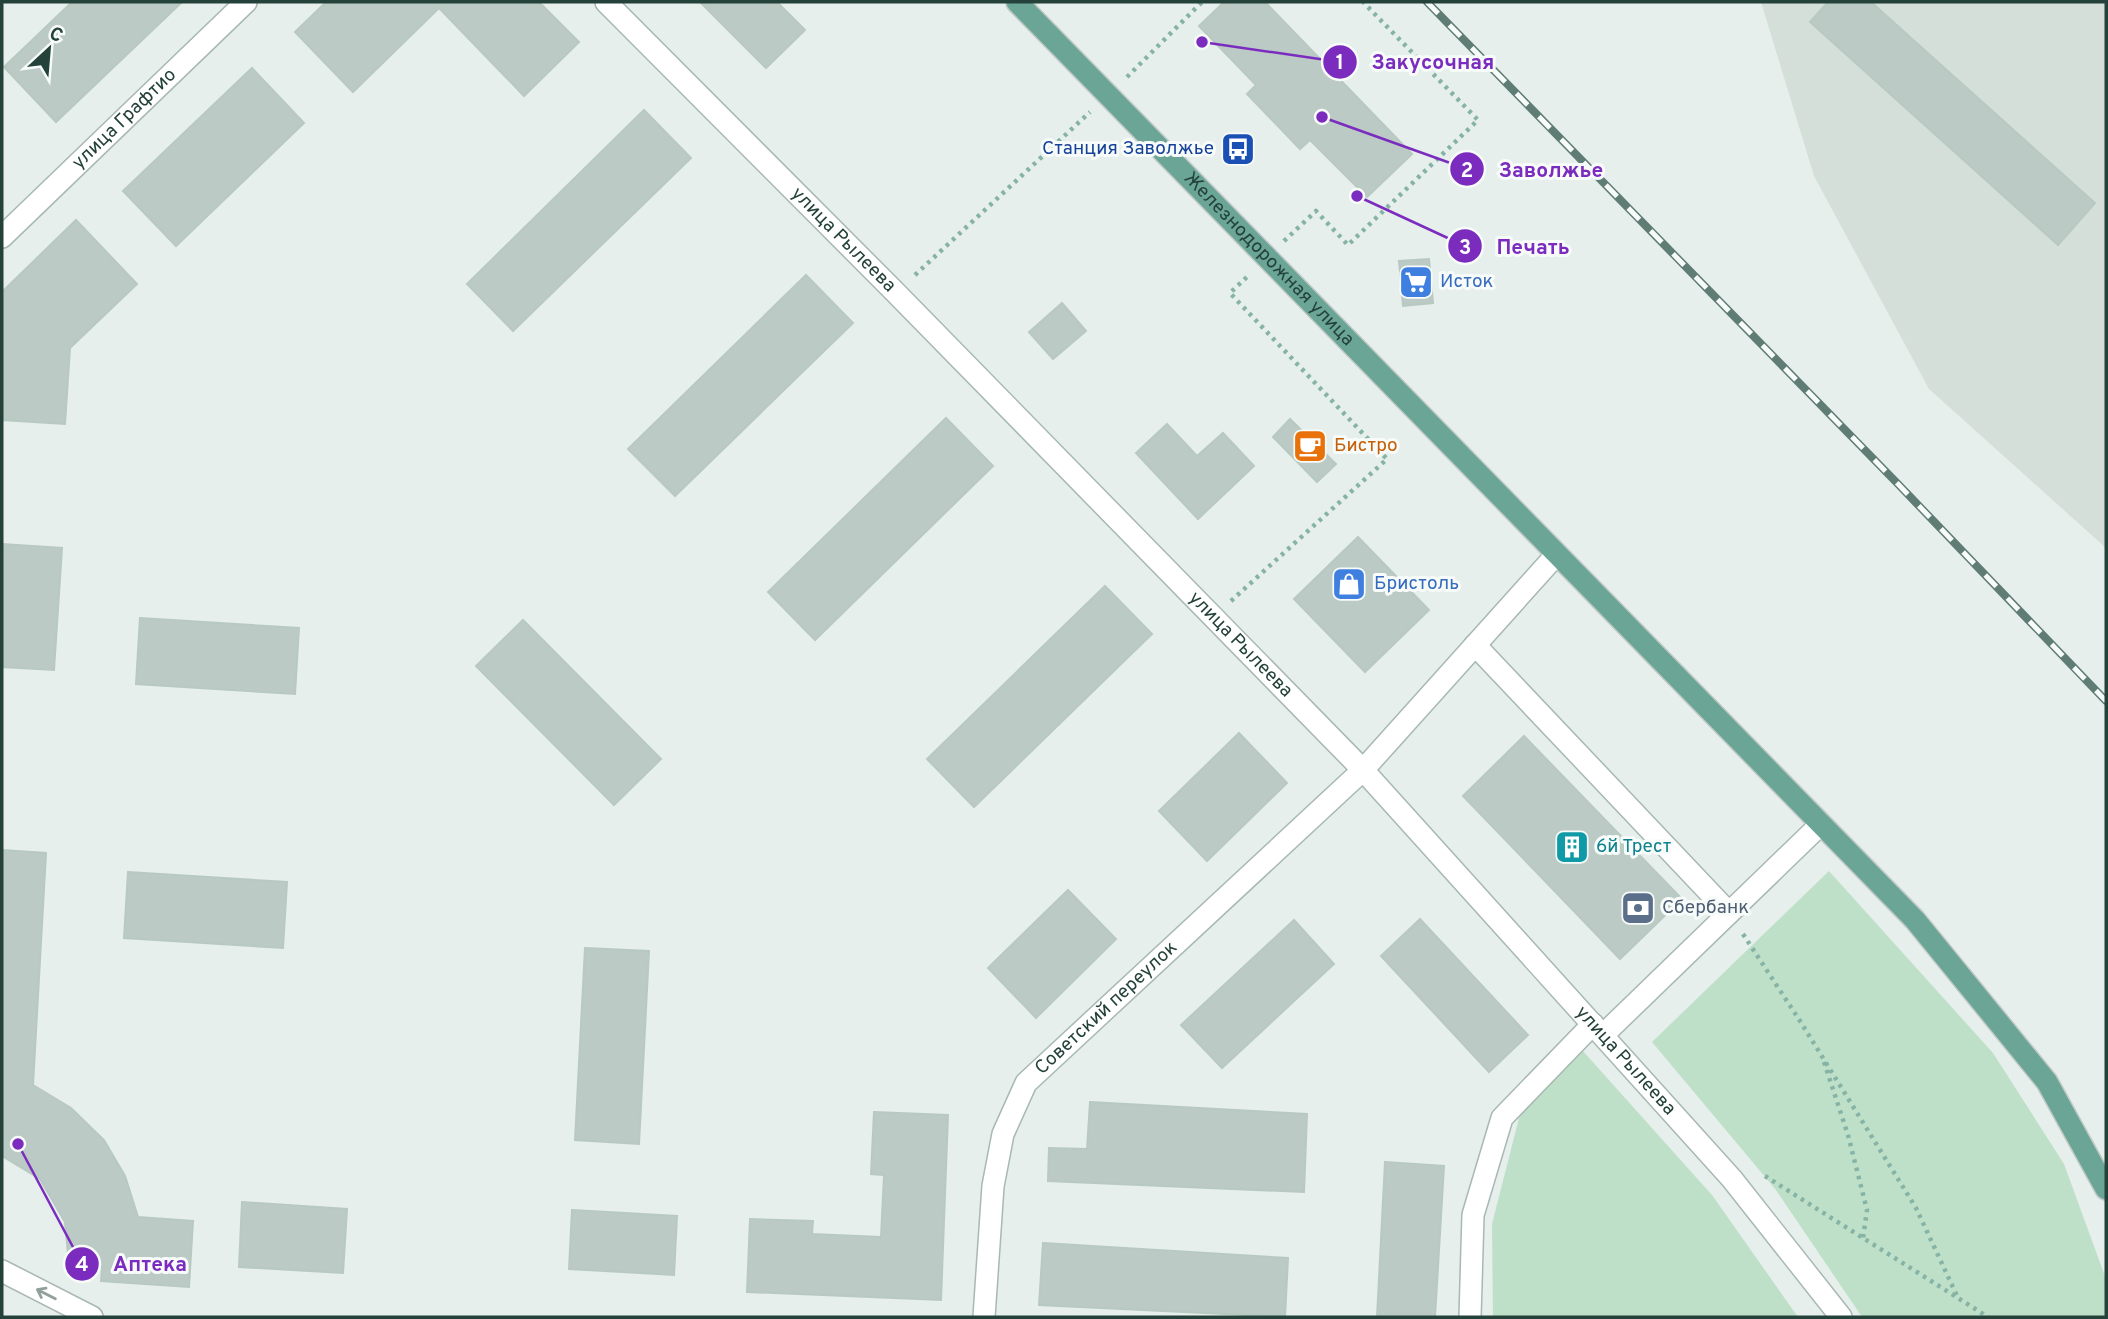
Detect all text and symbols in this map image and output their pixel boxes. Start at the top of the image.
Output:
north arrow [14,14,84,84]
text: С [45,22,66,49]
callout: Закусочная [1323,41,1508,83]
text: 1 [1336,50,1344,77]
text: Закусочная [1372,50,1494,77]
street label: улица Графтио [67,63,182,175]
bus stop icon: Станция Заволжье [1219,130,1257,168]
place label: Станция Заволжье [1042,137,1214,161]
callout: Заволжье [1450,148,1617,190]
text: 2 [1461,158,1473,185]
text: Заволжье [1499,158,1603,185]
street label: Железнодорожная улица [1178,167,1359,351]
street label: улица Рылеева [786,182,901,298]
callout: Печать [1448,225,1584,267]
text: 3 [1459,235,1471,262]
text: Печать [1496,235,1570,262]
supermarket icon: Исток [1397,263,1435,301]
place label: Исток [1440,270,1494,294]
cafe icon: Бистро [1291,427,1329,465]
place label: Бистро [1334,434,1398,458]
shop icon: Бристоль [1330,565,1368,603]
place label: Бристоль [1374,572,1459,596]
street label: улица Рылеева [1183,587,1298,703]
building icon: 6й Трест [1553,828,1591,866]
place label: 6й Трест [1596,835,1672,859]
bank icon: Сбербанк [1619,889,1657,927]
place label: Сбербанк [1662,896,1749,920]
street label: Советский переулок [1030,936,1183,1080]
street label: улица Рылеева [1570,1001,1681,1121]
callout: Аптека [64,1243,201,1285]
text: 4 [75,1252,89,1279]
text: Аптека [113,1252,187,1279]
one-way arrow [36,1287,57,1301]

